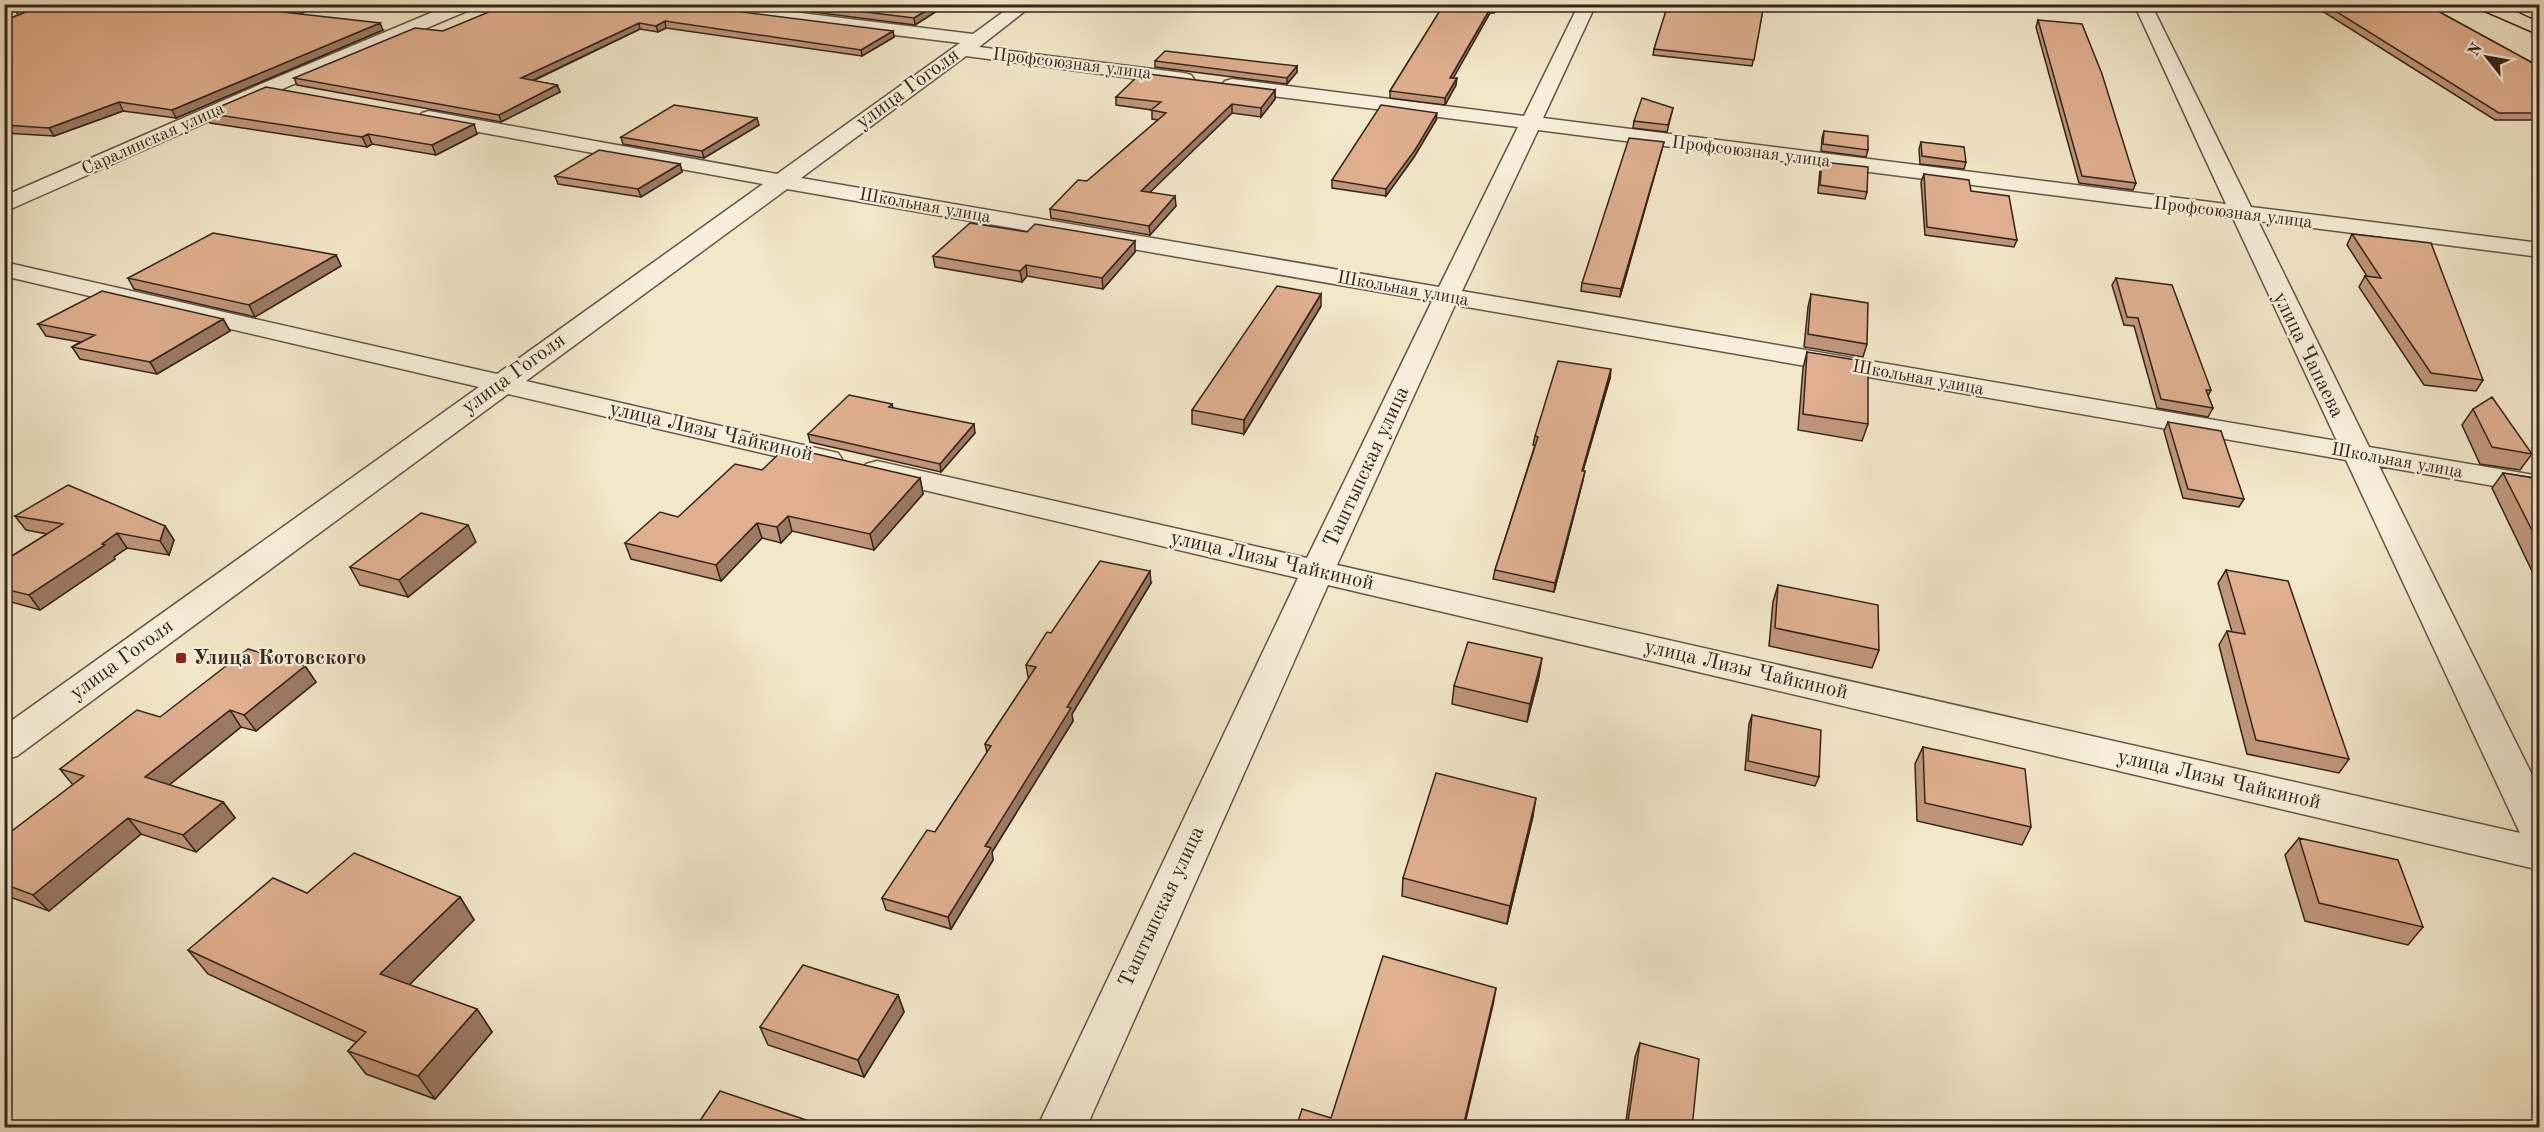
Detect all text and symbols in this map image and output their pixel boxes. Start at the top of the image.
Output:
north arrow [2457,27,2517,87]
text: N [2466,40,2486,60]
street label: улица Гоголя [852,45,964,133]
street label: Профсоюзная улица [991,45,1153,84]
street label: Саралинская улица [79,99,227,179]
street label: Профсоюзная улица [1670,133,1832,172]
street label: Школьная улица [858,186,992,226]
street label: Профсоюзная улица [2152,194,2314,233]
street label: Школьная улица [1336,269,1470,309]
street label: улица Чапаева [2268,289,2348,421]
street label: улица Гоголя [458,330,570,418]
street label: Школьная улица [1851,358,1985,398]
street label: Таштыпская улица [1320,383,1414,551]
street label: улица Лизы Чайкиной [607,398,815,466]
street label: Школьная улица [2330,441,2464,481]
street label: улица Лизы Чайкиной [1168,527,1376,595]
street label: улица Гоголя [66,616,178,704]
street label: улица Лизы Чайкиной [1642,636,1850,704]
place label: Улица Котовского [193,648,366,669]
marker: Улица Котовского [174,651,188,665]
street label: улица Лизы Чайкиной [2115,746,2323,814]
street label: Таштыпская улица [1115,823,1209,991]

